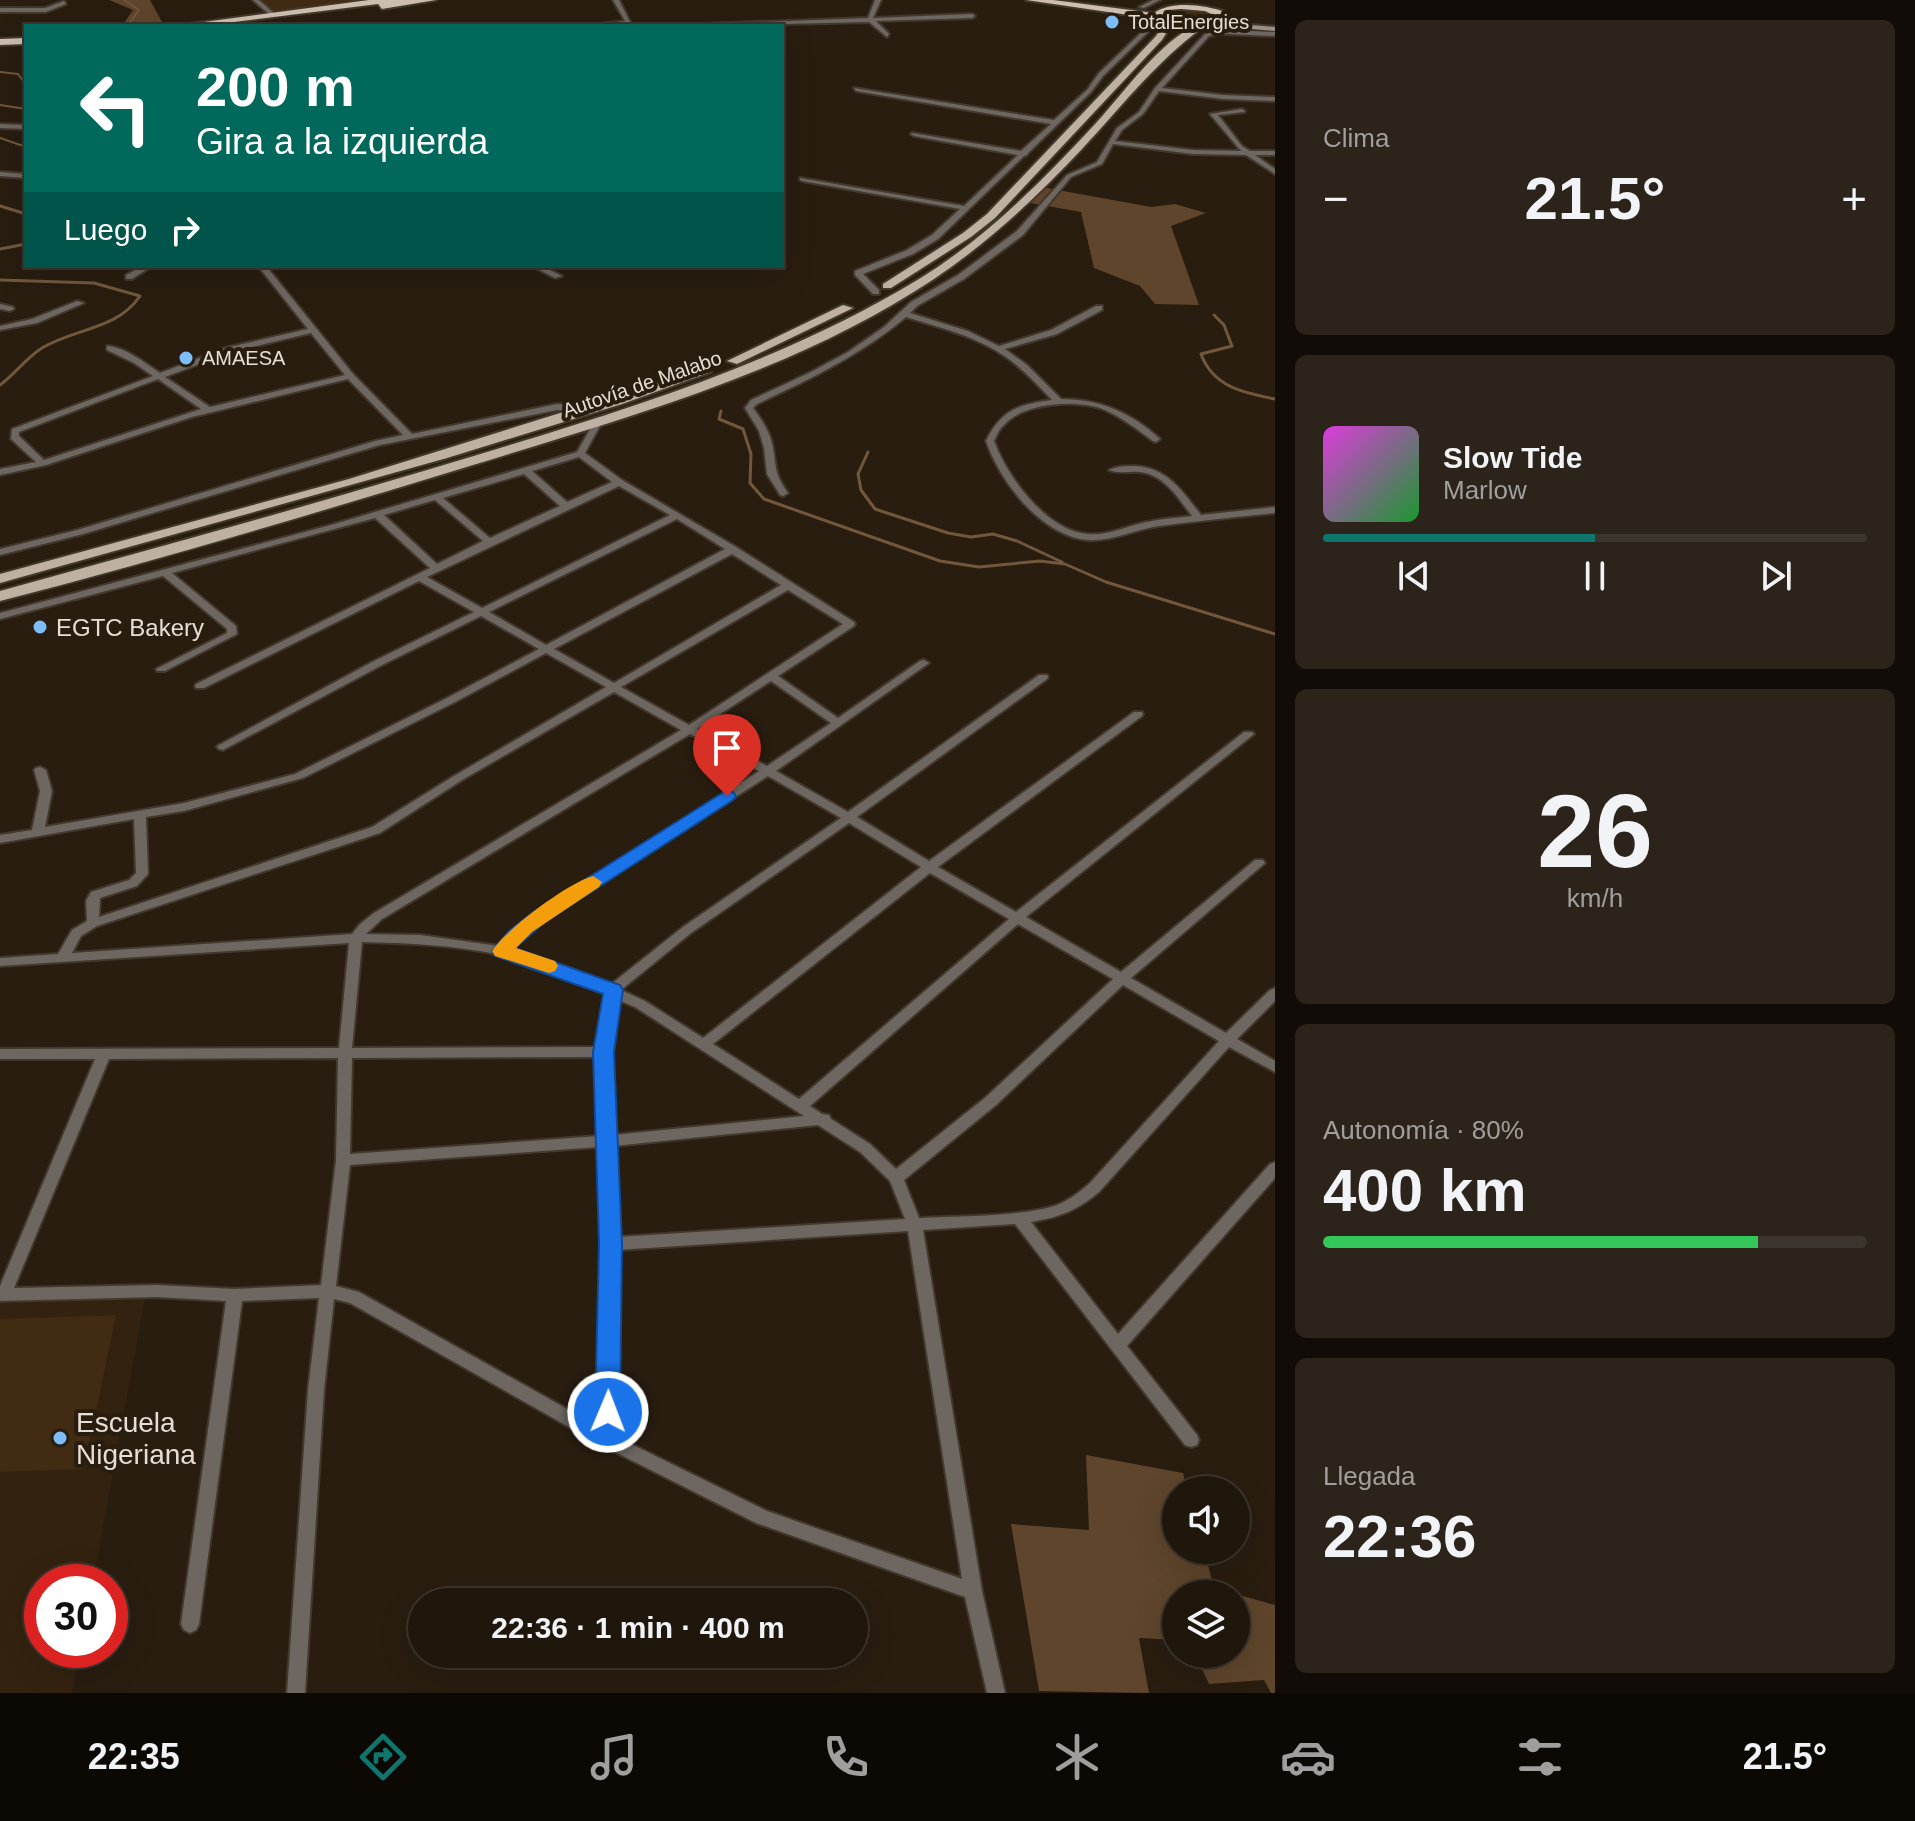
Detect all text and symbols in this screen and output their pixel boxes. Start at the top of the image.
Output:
place label: TotalEnergies [1128,11,1249,33]
marker: TotalEnergies [1103,13,1121,31]
text: 200 m [196,55,355,118]
icon: left [64,56,168,160]
text: Gira a la izquierda [196,121,488,162]
text: Clima [1323,123,1389,153]
text: 21.5° [1525,165,1665,232]
text: − [1323,174,1349,223]
text: + [1841,174,1867,223]
icon: right [163,208,207,252]
text: Luego [64,213,147,246]
street label: Autovía de Malabo [560,346,724,422]
place label: AMAESA [202,347,286,369]
marker: AMAESA [177,349,195,367]
text: Slow Tide [1443,441,1582,474]
text: Marlow [1443,475,1527,505]
icon: previous [1392,554,1436,598]
icon: pause [1573,554,1617,598]
icon: next [1754,554,1798,598]
place label: EGTC Bakery [56,614,204,641]
marker: EGTC Bakery [31,618,49,636]
pin [693,714,761,796]
icon: arrive [705,726,749,770]
text: 26 [1537,773,1653,889]
text: km/h [1567,883,1623,913]
text: Autonomía · 80% [1323,1115,1524,1145]
text: 400 km [1323,1157,1527,1224]
position arrow [566,1370,650,1454]
place label: Escuela Nigeriana [76,1407,196,1470]
marker: Escuela Nigeriana [51,1429,69,1447]
text: Llegada [1323,1461,1416,1491]
map controls [1162,1476,1250,1668]
button: sound [1162,1476,1250,1564]
text: 22:36 [1323,1503,1476,1570]
speed limit sign: 30 [24,1564,128,1668]
button: layers [1162,1580,1250,1668]
text: 22:36 · 1 min · 400 m [491,1611,785,1644]
icon: directions [355,1729,411,1785]
icon: music [586,1729,642,1785]
icon: phone [818,1729,874,1785]
icon: climate [1049,1729,1105,1785]
icon: car [1280,1729,1336,1785]
icon: filters [1512,1729,1568,1785]
text: 22:35 [88,1736,180,1777]
text: 21.5° [1743,1736,1827,1777]

